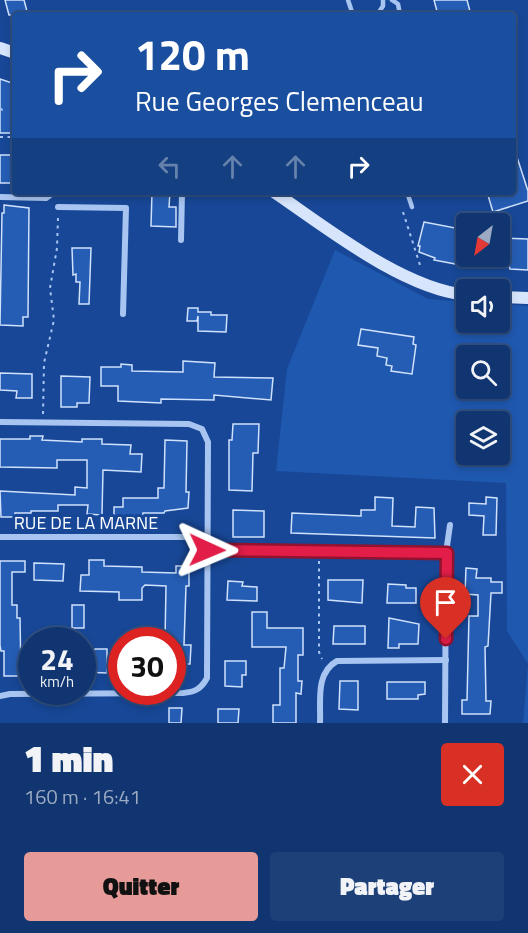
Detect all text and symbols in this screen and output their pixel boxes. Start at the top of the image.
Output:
text: 120 m [135,22,250,86]
icon: right [36,36,114,114]
text: Rue Georges Clemenceau [135,80,424,121]
icon: left [153,150,186,183]
icon: ahead [216,150,249,183]
icon: ahead [279,150,312,183]
icon: right [342,150,375,183]
north arrow [456,213,510,267]
map controls [456,213,510,465]
button: sound [456,279,510,333]
button: search [456,345,510,399]
button: layers [456,411,510,465]
street label: RUE DE LA MARNE [14,509,158,536]
position arrow [175,518,239,582]
pin [420,577,471,639]
icon: arrive [429,586,462,619]
speed limit sign: 30 [108,627,186,705]
text: 24 [40,636,74,682]
text: km/h [40,670,74,693]
text: 1 min [24,731,113,786]
button: close [441,743,504,806]
text: 160 m · 16:41 [24,781,141,812]
button: Quitter [24,852,258,921]
button: Partager [270,852,504,921]

